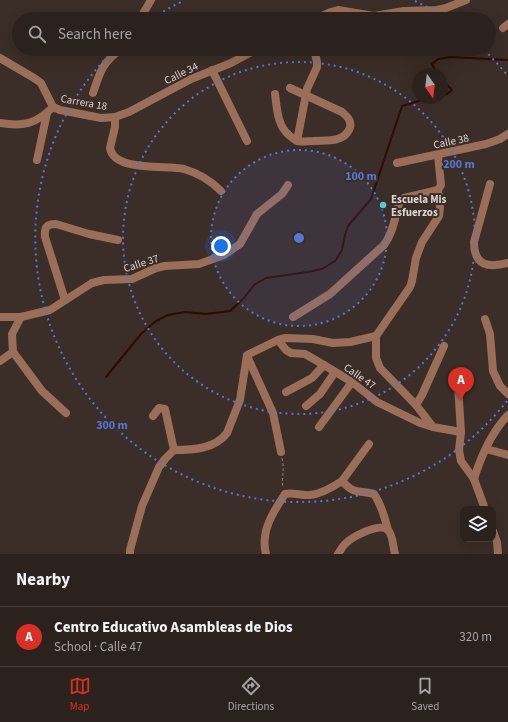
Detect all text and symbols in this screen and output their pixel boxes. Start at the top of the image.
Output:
search box [12,12,496,56]
icon: search [26,23,48,45]
text: Search here [58,24,132,45]
street label: Calle 34 [162,59,201,88]
north arrow [412,68,448,104]
street label: Carrera 18 [59,91,109,114]
street label: Calle 38 [432,130,471,153]
text: 200 m [443,156,475,173]
text: 100 m [345,168,377,185]
place label: Escuela Mis Esfuerzos [391,192,447,220]
marker: Escuela Mis Esfuerzos [378,200,388,210]
centre of rings [292,231,306,245]
your location [211,236,231,256]
street label: Calle 37 [122,251,161,276]
street label: Calle 47 [341,360,379,393]
pin: A [448,367,474,400]
text: 300 m [96,417,128,434]
map controls [460,506,496,542]
button: layers [460,506,496,542]
text: Nearby [16,568,70,592]
text: Centro Educativo Asambleas de Dios [54,617,293,638]
text: A [25,628,33,646]
text: 320 m [459,628,492,646]
text: School · Calle 47 [54,638,142,656]
tab: Map [69,675,91,714]
tab: Directions [228,675,274,714]
tab: Saved [411,675,439,714]

